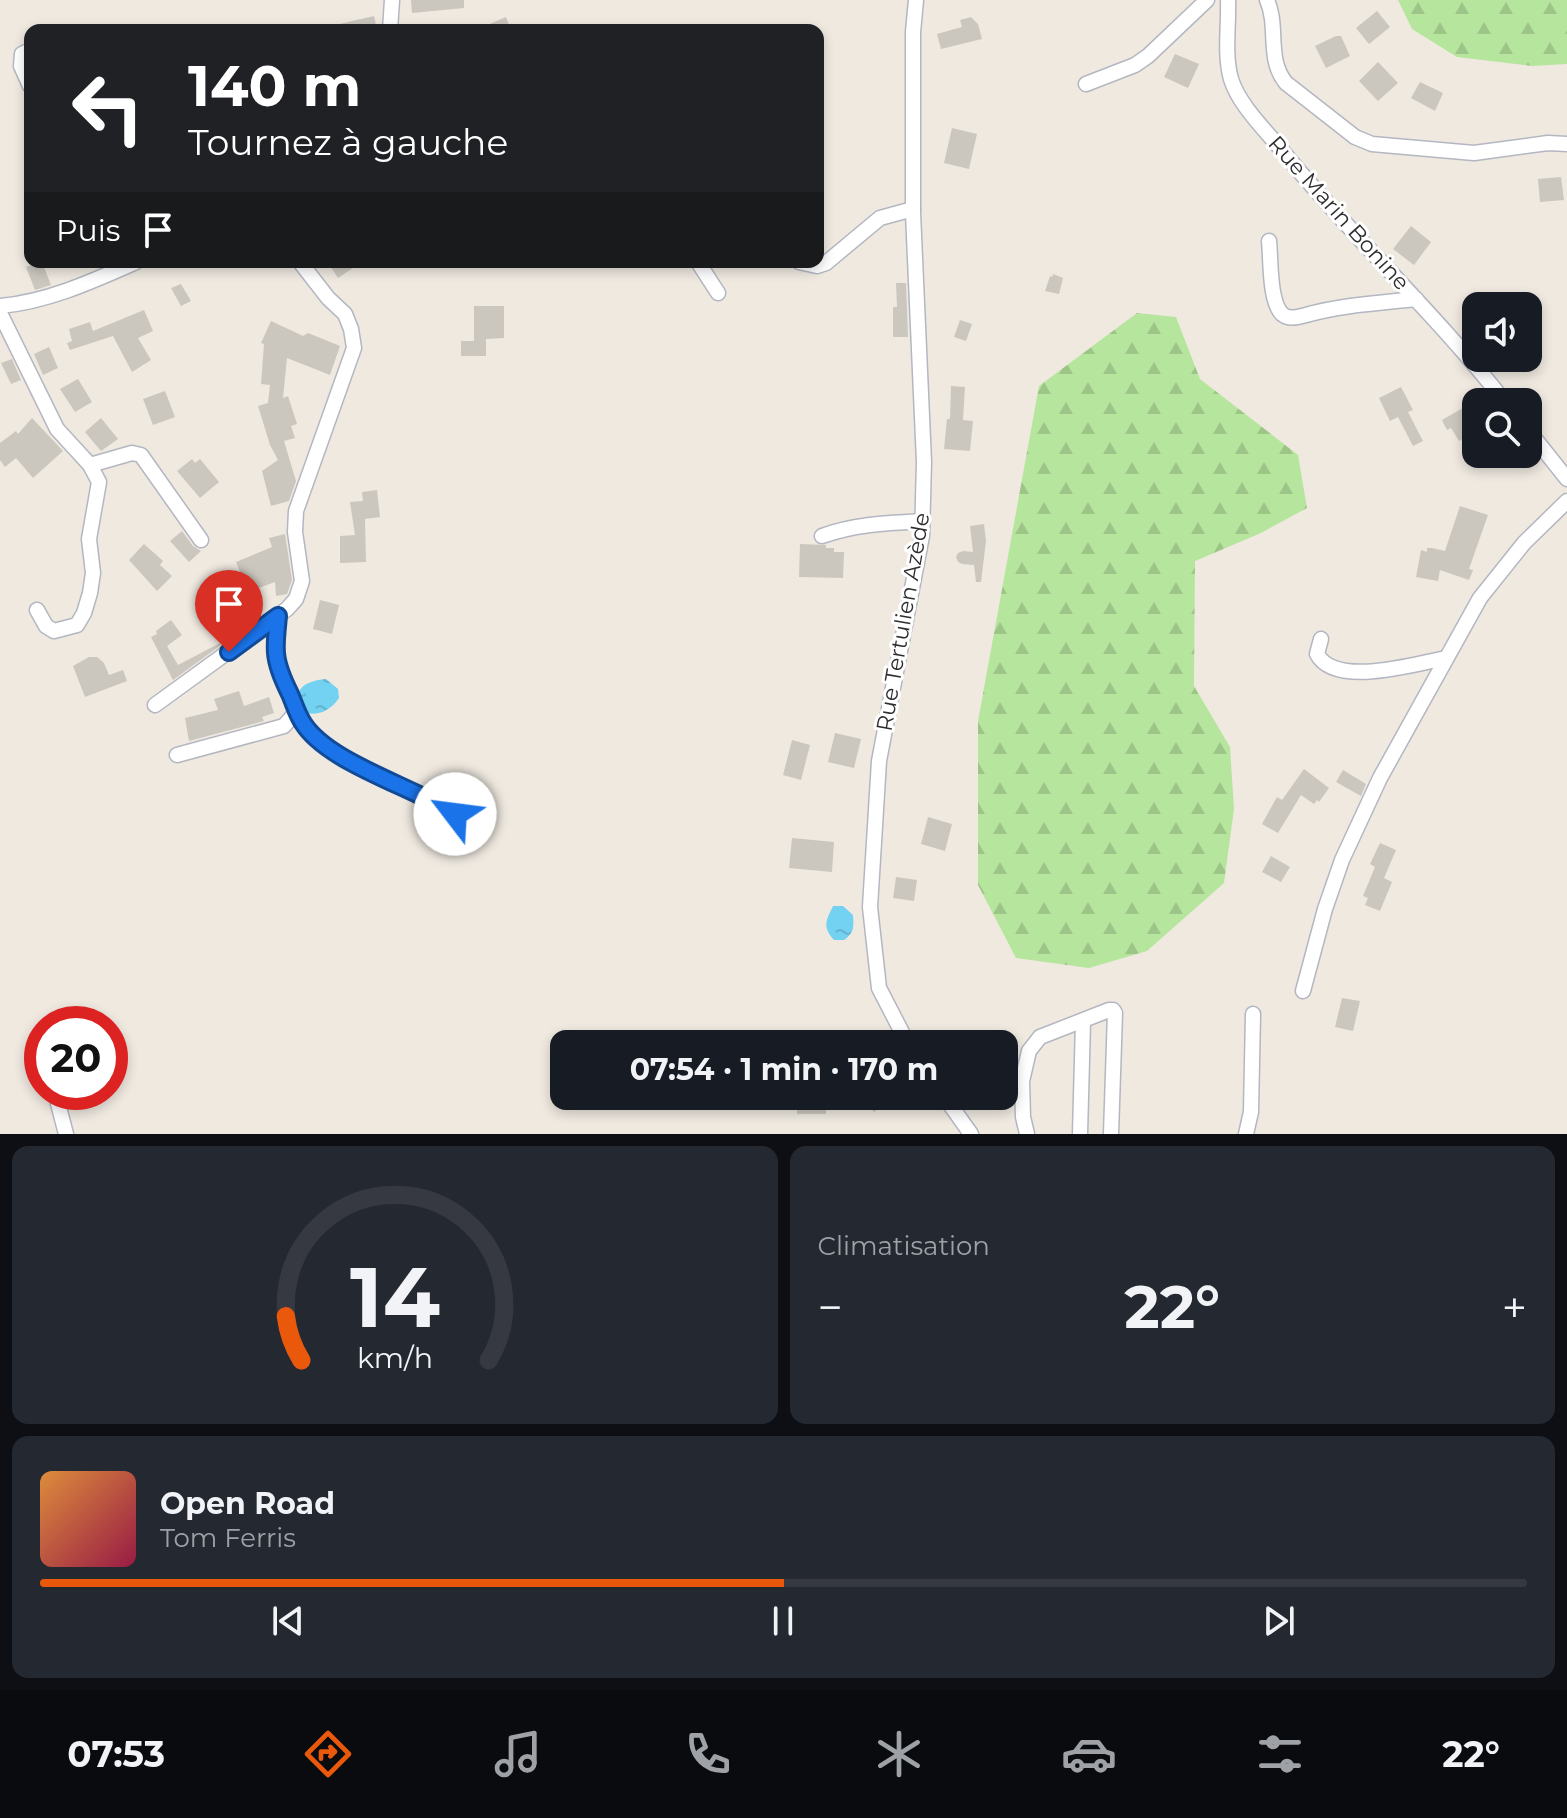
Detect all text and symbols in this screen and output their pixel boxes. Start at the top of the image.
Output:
text: 140 m [188,52,361,120]
icon: left [56,56,160,160]
text: Tournez à gauche [188,120,508,164]
street label: Rue Marin Bonine [1263,130,1415,296]
icon: arrive [136,208,180,252]
text: Puis [56,212,120,249]
map controls [1462,292,1542,468]
button: sound [1462,292,1542,372]
button: search [1462,388,1542,468]
street label: Rue Tertulien Azède [870,511,936,733]
pin [195,570,263,652]
icon: arrive [207,582,251,626]
position arrow [413,772,497,856]
speed limit sign: 20 [24,1006,128,1110]
text: 07:54 · 1 min · 170 m [630,1051,938,1088]
text: Climatisation [818,1230,990,1262]
text: 14 [350,1246,440,1348]
text: 22° [1124,1270,1220,1343]
text: − [818,1280,843,1334]
text: + [1502,1280,1527,1334]
text: km/h [357,1340,433,1375]
text: Open Road [160,1485,335,1522]
text: Tom Ferris [160,1522,296,1554]
icon: previous [266,1599,310,1643]
icon: pause [761,1599,805,1643]
icon: next [1257,1599,1301,1643]
icon: directions [300,1726,356,1782]
icon: music [490,1726,546,1782]
icon: phone [680,1726,736,1782]
icon: climate [871,1726,927,1782]
icon: car [1061,1726,1117,1782]
icon: filters [1252,1726,1308,1782]
text: 07:53 [67,1732,165,1776]
text: 22° [1442,1732,1500,1776]

